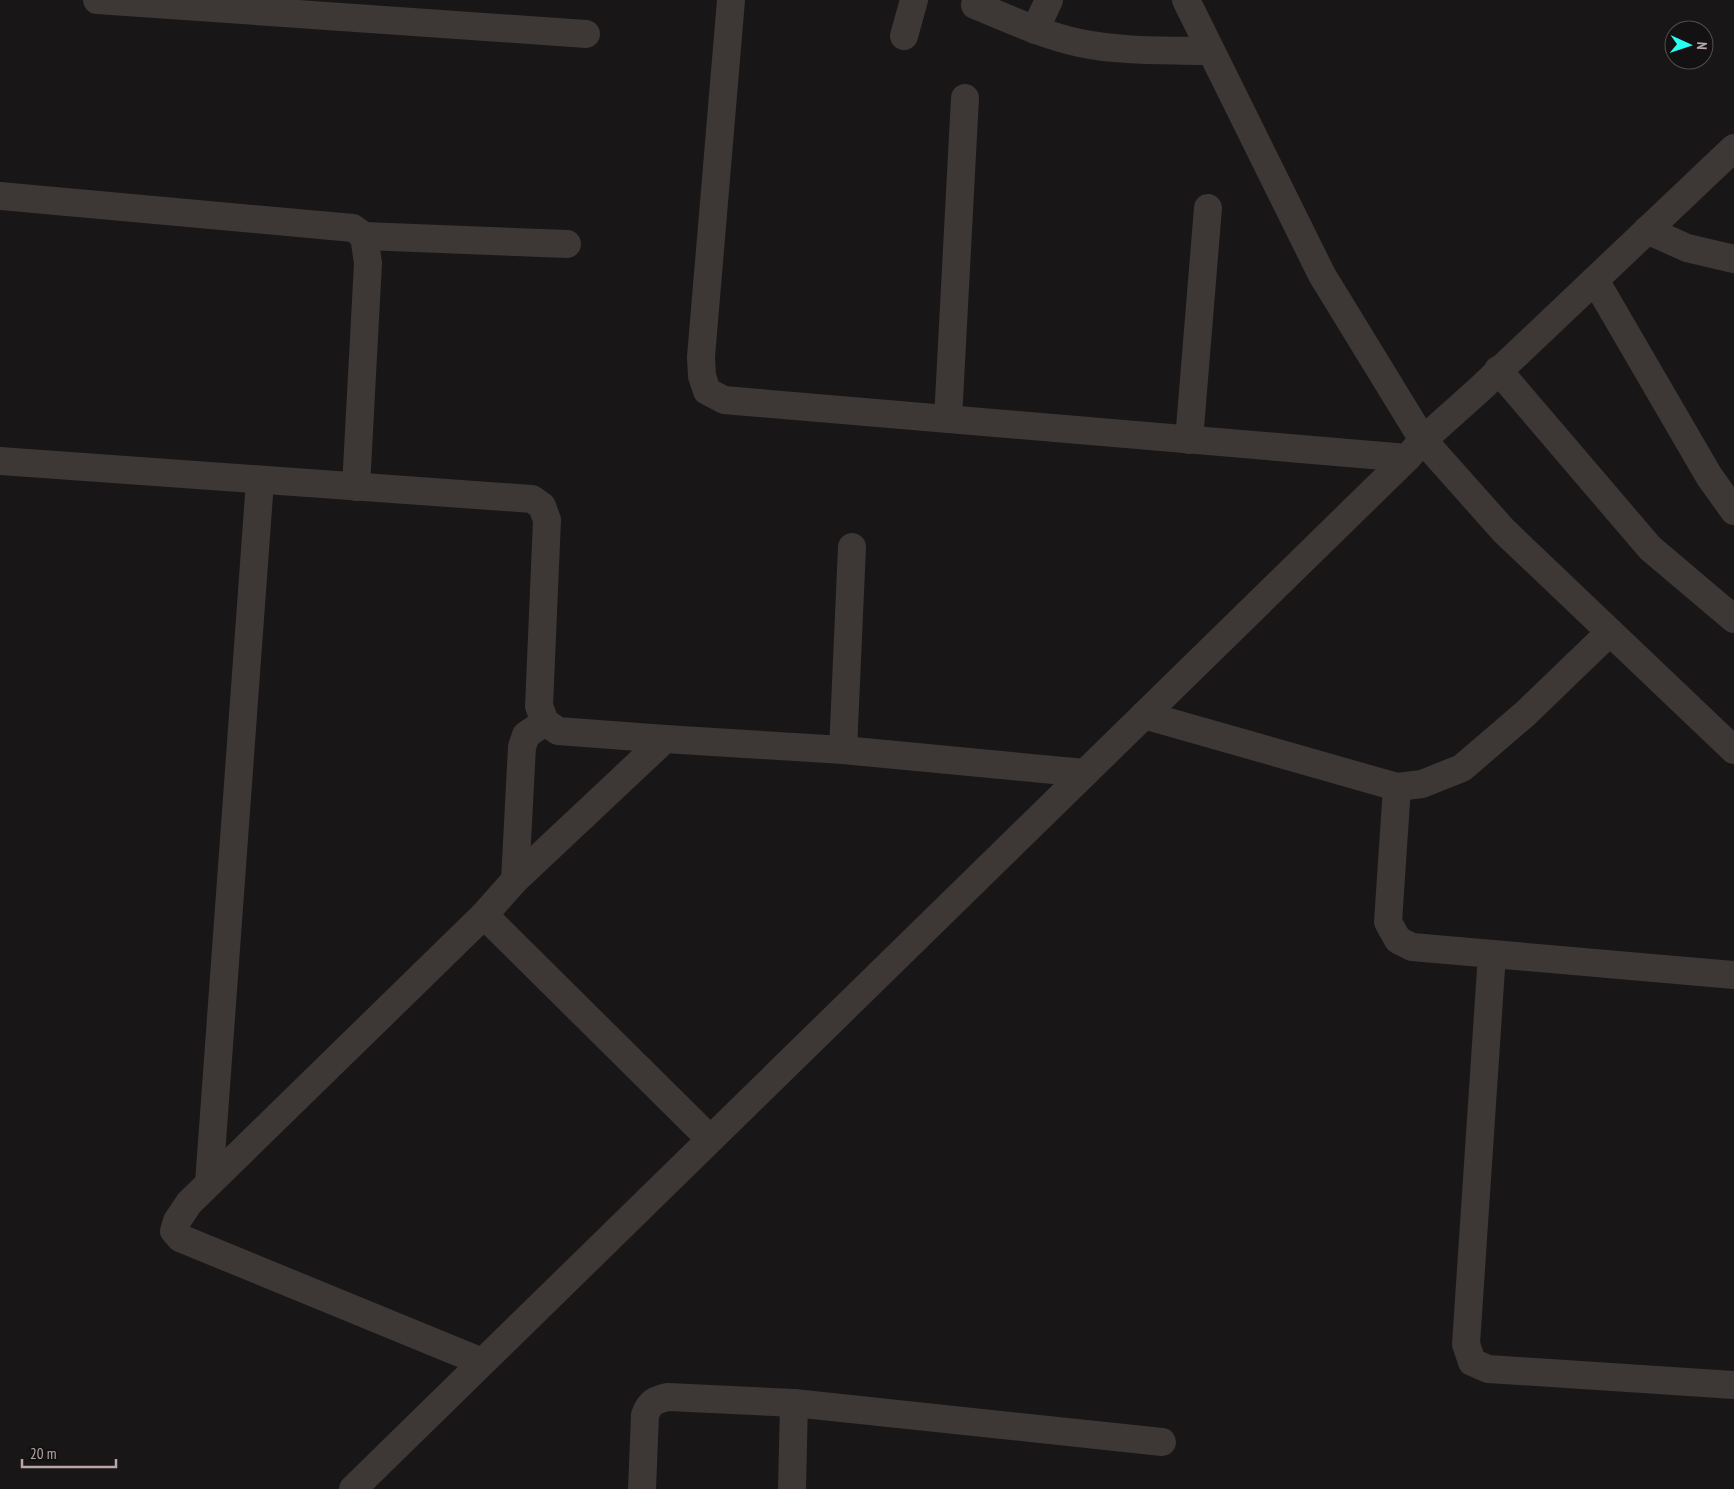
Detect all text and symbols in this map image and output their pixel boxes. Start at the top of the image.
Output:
north arrow [1664,20,1714,70]
text: N [1693,41,1711,50]
scale bar [22,1436,116,1468]
text: 20 m [30,1444,56,1463]

